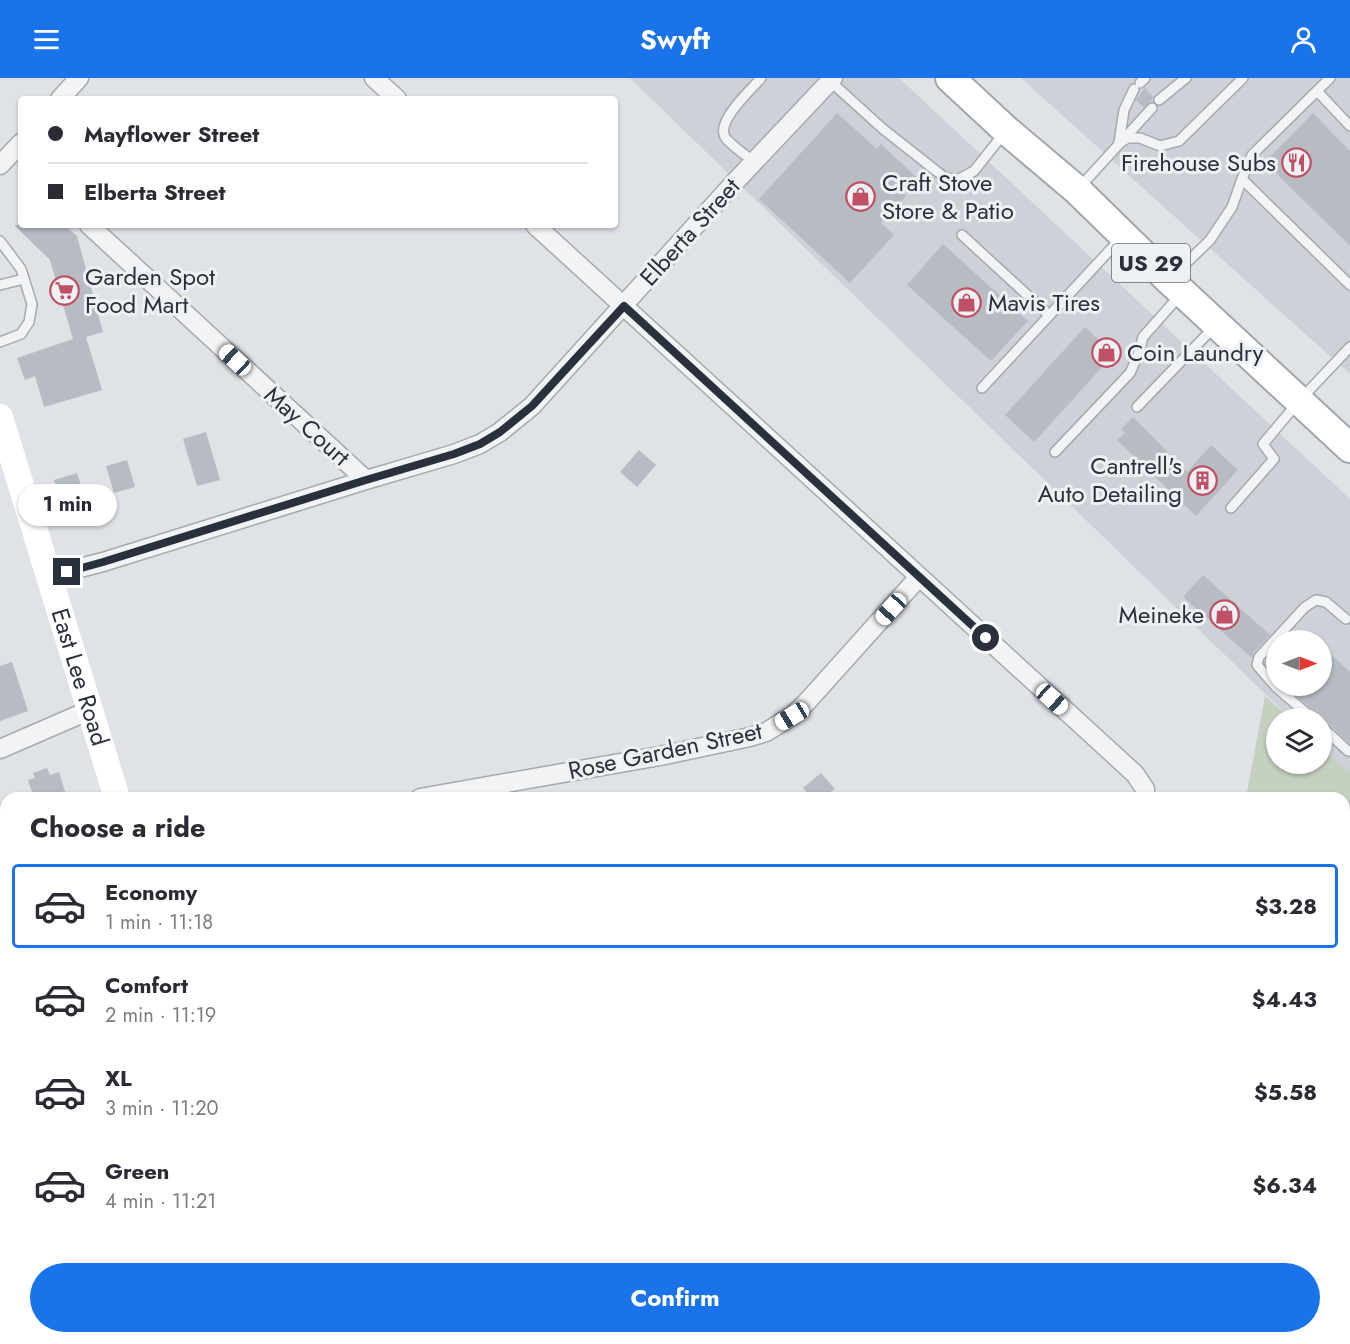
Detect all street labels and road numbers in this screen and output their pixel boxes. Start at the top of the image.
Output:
street label: Elberta Street [632,170,748,293]
road number: US 29 [1112,244,1190,282]
street label: May Court [257,378,358,474]
street label: East Lee Road [43,604,118,750]
street label: Rose Garden Street [565,713,765,788]

